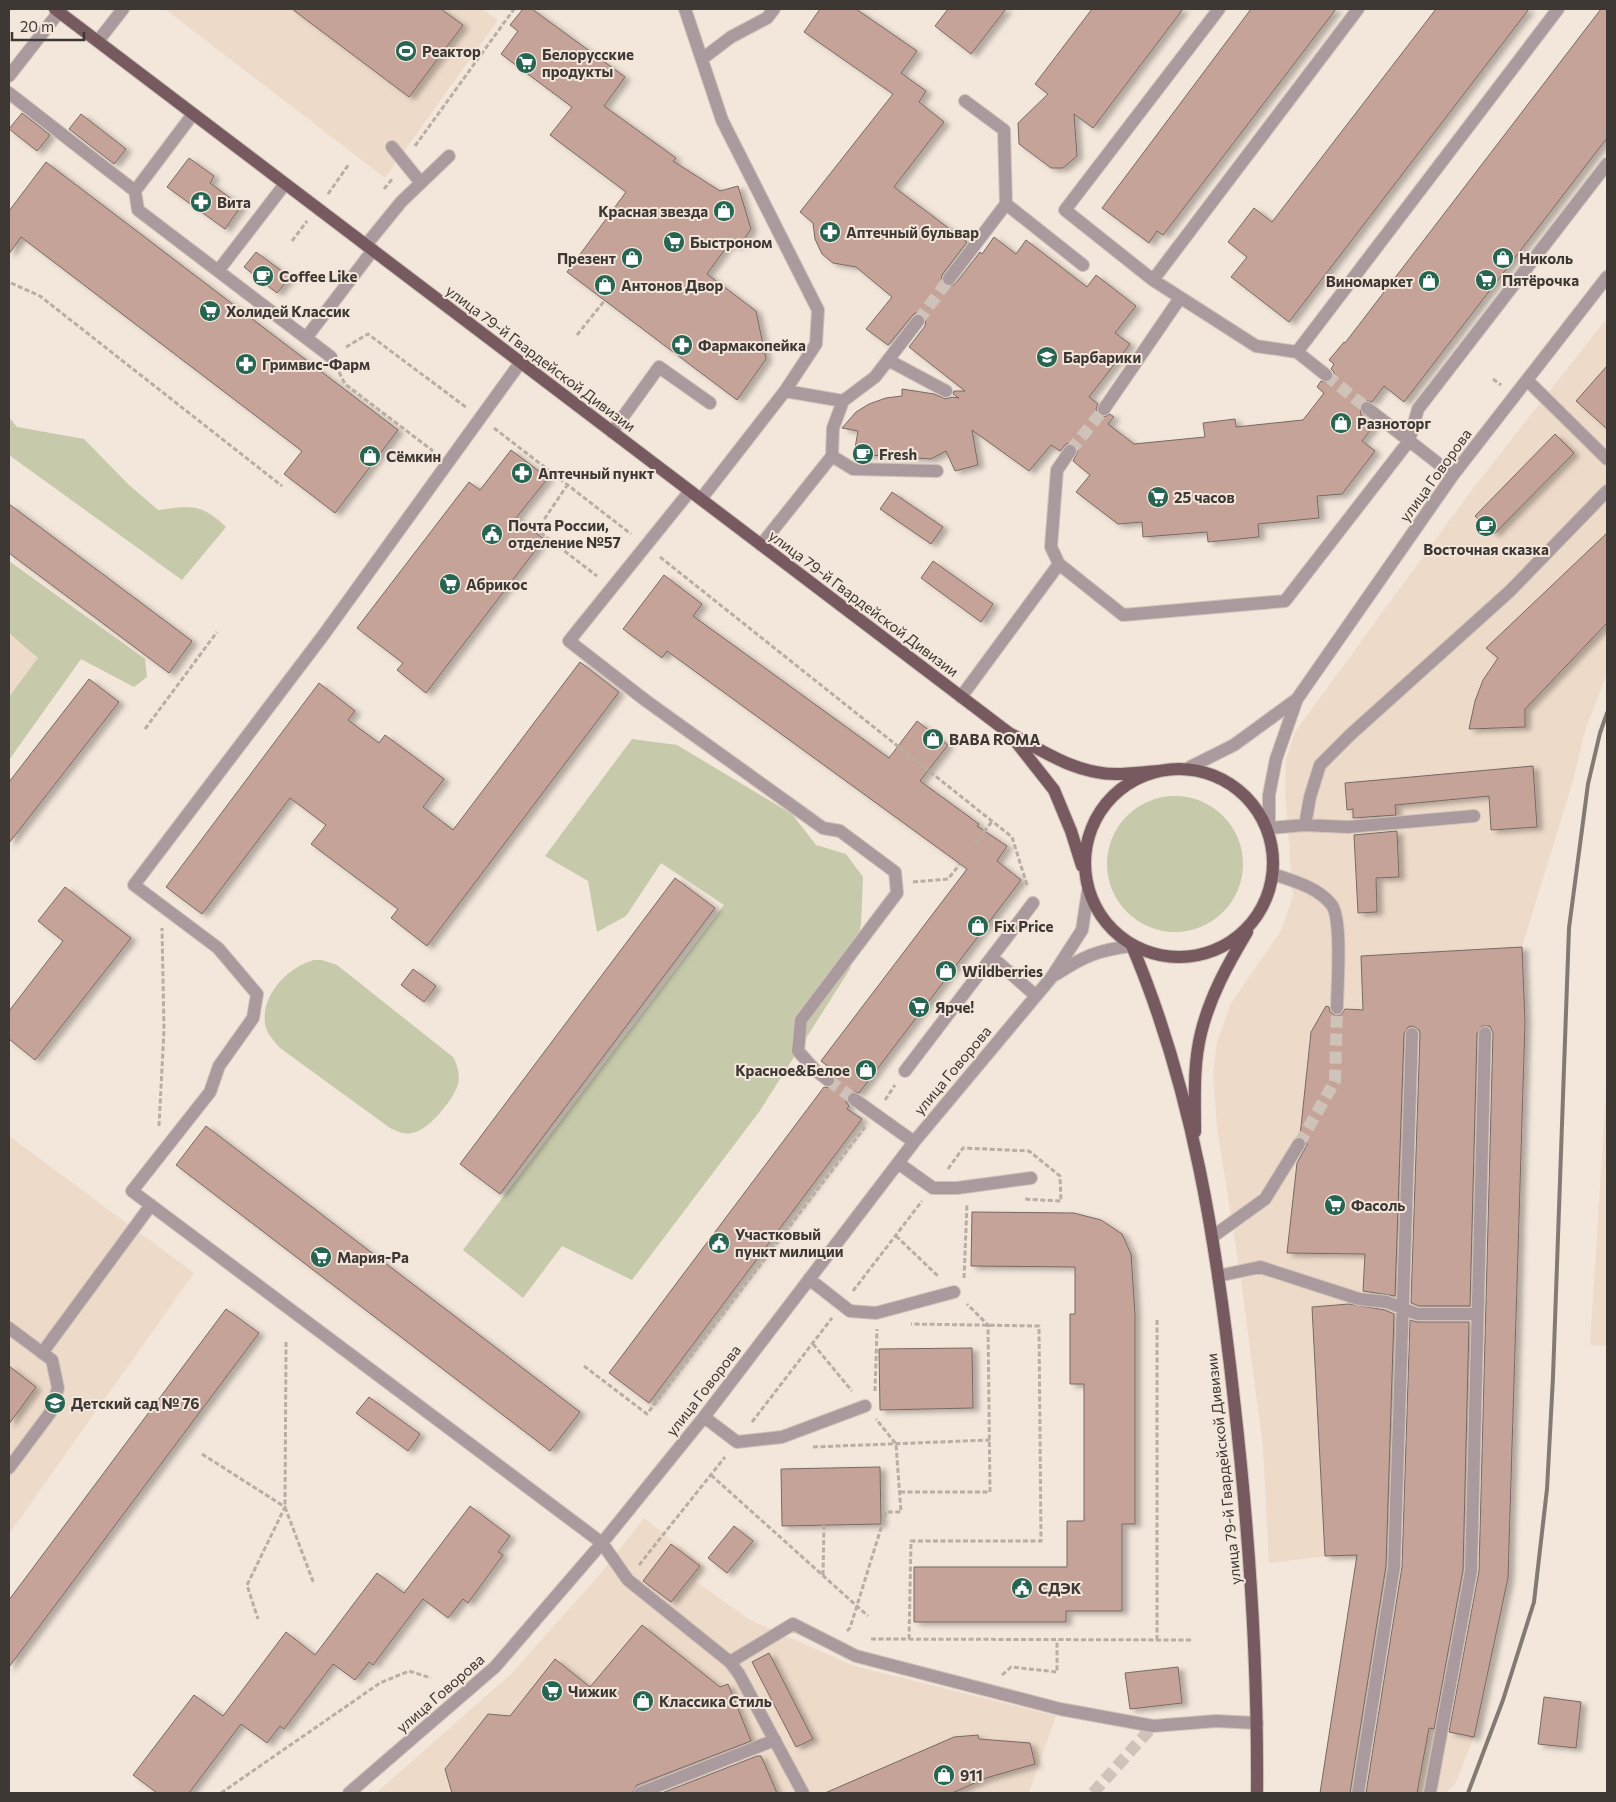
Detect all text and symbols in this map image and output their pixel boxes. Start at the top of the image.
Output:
scale bar [12,10,85,42]
text: 20 m [20,17,54,35]
sports icon: Реактор [394,39,418,63]
place label: Реактор [422,42,481,60]
place label: Белорусские продукты [542,45,634,80]
supermarket icon: Белорусские продукты [514,51,538,75]
pharmacy icon: Вита [189,190,213,214]
place label: Вита [217,193,251,211]
shop icon: Красная звезда [712,199,736,223]
place label: Красная звезда [598,202,708,220]
pharmacy icon: Аптечный бульвар [818,220,842,244]
place label: Аптечный бульвар [846,223,979,241]
supermarket icon: Быстроном [662,230,686,254]
place label: Быстроном [690,233,772,251]
shop icon: Презент [620,246,644,270]
shop icon: Николь [1491,246,1515,270]
place label: Презент [557,249,616,267]
place label: Николь [1519,249,1573,267]
cafe icon: Coffee Like [251,264,275,288]
place label: Coffee Like [279,267,358,285]
supermarket icon: Пятёрочка [1474,268,1498,292]
shop icon: Виномаркет [1417,269,1441,293]
place label: Пятёрочка [1502,271,1579,289]
place label: Виномаркет [1326,272,1413,290]
shop icon: Антонов Двор [593,273,617,297]
place label: Антонов Двор [621,276,724,294]
street label: улица 79-й Гвардейской Дивизии [443,281,639,435]
supermarket icon: Холидей Классик [198,299,222,323]
place label: Холидей Классик [226,302,351,320]
pharmacy icon: Фармакопейка [670,333,694,357]
place label: Фармакопейка [698,336,806,354]
school or university icon: Барбарики [1035,345,1059,369]
place label: Барбарики [1063,348,1141,366]
pharmacy icon: Гримвис-Фарм [234,352,258,376]
place label: Гримвис-Фарм [262,355,370,373]
shop icon: Разноторг [1329,411,1353,435]
place label: Разноторг [1357,414,1431,432]
street label: улица Говорова [1395,425,1475,525]
cafe icon: Fresh [851,442,875,466]
shop icon: Сёмкин [358,444,382,468]
place label: Fresh [879,445,917,463]
place label: Сёмкин [386,447,441,465]
pharmacy icon: Аптечный пункт [510,461,534,485]
place label: Аптечный пункт [538,464,654,482]
supermarket icon: 25 часов [1146,485,1170,509]
place label: 25 часов [1174,488,1235,506]
cafe icon: Восточная сказка [1474,514,1498,538]
place label: Почта России, отделение №57 [508,516,621,551]
public building icon: Почта России, отделение №57 [480,522,504,546]
street label: улица 79-й Гвардейской Дивизии [766,526,962,680]
place label: Восточная сказка [1423,540,1549,558]
supermarket icon: Абрикос [438,572,462,596]
place label: Абрикос [466,575,527,593]
shop icon: BABA ROMA [921,727,945,751]
place label: BABA ROMA [949,730,1041,748]
shop icon: Fix Price [966,914,990,938]
place label: Fix Price [994,917,1054,935]
shop icon: Wildberries [934,959,958,983]
place label: Wildberries [962,962,1043,980]
supermarket icon: Ярче! [907,995,931,1019]
place label: Ярче! [935,998,974,1016]
street label: улица Говорова [910,1022,994,1118]
shop icon: Красное&Белое [854,1058,878,1082]
place label: Красное&Белое [735,1061,850,1079]
supermarket icon: Фасоль [1323,1193,1347,1217]
place label: Фасоль [1351,1196,1405,1214]
place label: Участковый пункт милиции [735,1225,843,1260]
public building icon: Участковый пункт милиции [707,1231,731,1255]
supermarket icon: Мария-Ра [309,1245,333,1269]
place label: Мария-Ра [337,1248,409,1266]
street label: улица Говорова [662,1341,744,1439]
street label: улица 79-й Гвардейской Дивизии [1202,1352,1244,1586]
school or university icon: Детский сад № 76 [43,1391,67,1415]
place label: Детский сад № 76 [71,1394,200,1412]
public building icon: СДЭК [1010,1576,1034,1600]
place label: СДЭК [1038,1579,1082,1597]
street label: улица Говорова [392,1650,488,1736]
supermarket icon: Чижик [540,1679,564,1703]
place label: Чижик [568,1682,618,1700]
shop icon: Классика Стиль [631,1689,655,1713]
place label: Классика Стиль [659,1692,772,1710]
shop icon: 911 [932,1763,956,1787]
place label: 911 [960,1766,983,1784]

